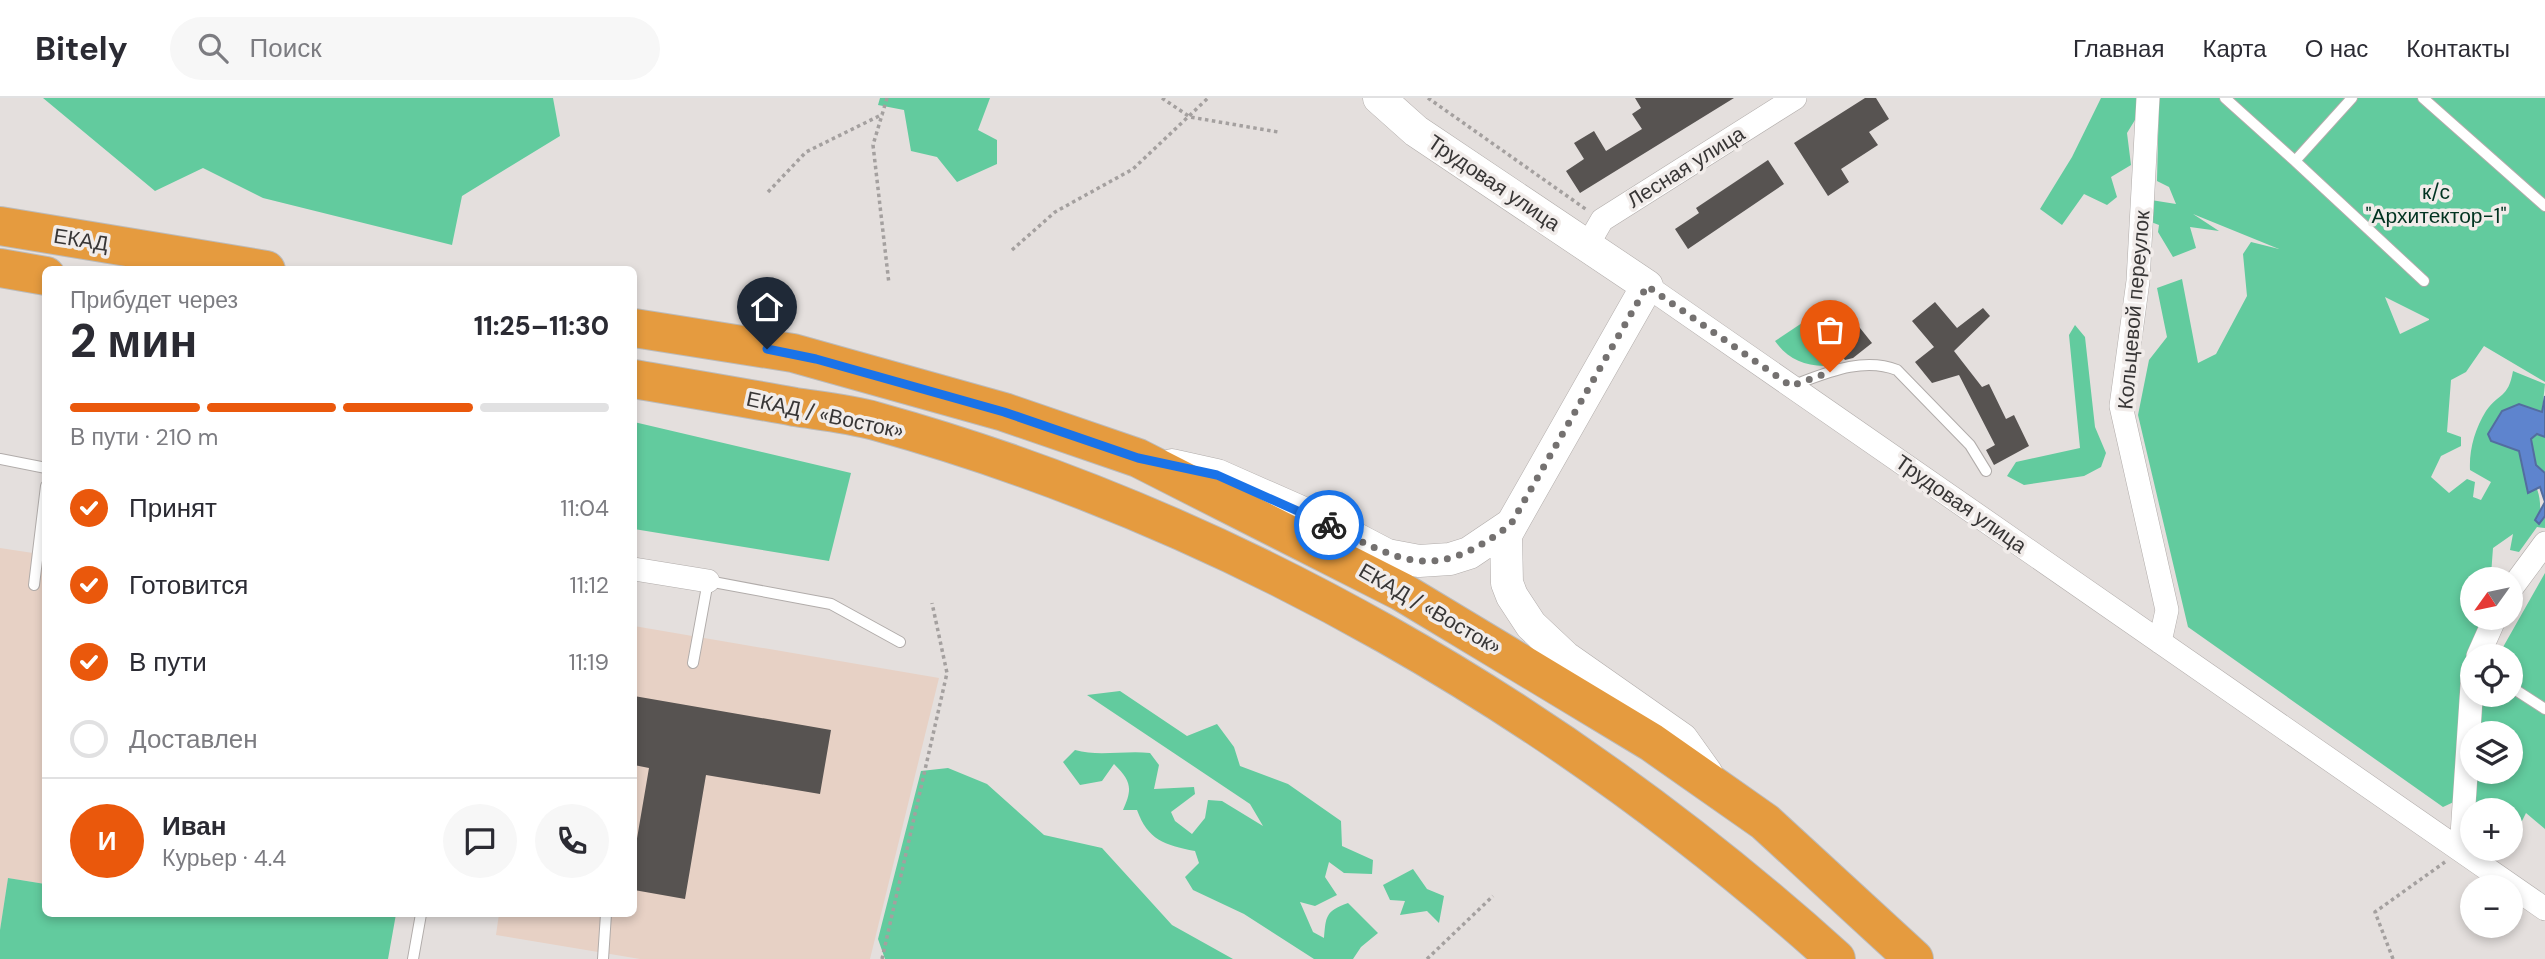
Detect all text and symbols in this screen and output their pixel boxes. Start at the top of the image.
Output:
search box [170,17,660,80]
text: Bitely [35,27,128,70]
icon: search [194,29,232,67]
text: Поиск [250,31,322,65]
text: Главная [2073,33,2164,64]
text: Карта [2202,33,2267,64]
text: О нас [2305,33,2368,64]
text: Контакты [2406,33,2510,64]
street label: Лесная улица [1622,119,1750,214]
street label: Трудовая улица [1422,128,1566,238]
park label: к/с "Архитектор-1" [2365,178,2507,230]
street label: Кольцевой переулок [2111,209,2157,411]
street label: ЕКАД [52,222,110,258]
pin [737,277,797,349]
text: Прибудет через [70,285,238,315]
icon: home [748,288,786,326]
pin [1800,300,1860,372]
text: 11:25–11:30 [474,309,609,343]
text: 2 мин [70,311,197,371]
icon: bag [1811,311,1849,349]
street label: ЕКАД / «Восток» [744,385,906,445]
text: В пути · 210 m [70,422,218,452]
street label: Трудовая улица [1890,448,2032,560]
icon: check [70,489,108,527]
courier [1294,490,1364,560]
text: Принят [129,491,217,525]
text: 11:04 [560,493,609,523]
icon: bike [1310,506,1348,544]
street label: ЕКАД / «Восток» [1354,557,1506,661]
icon: check [70,566,108,604]
north arrow [2460,567,2524,630]
map controls [2460,567,2523,938]
text: Готовится [129,568,248,602]
text: 11:12 [570,570,609,600]
icon: check [70,643,108,681]
button: locate [2460,644,2523,707]
text: В пути [129,645,207,679]
text: 11:19 [568,647,609,677]
button: layers [2460,721,2523,784]
text: Доставлен [129,722,258,756]
button: + [2460,798,2523,861]
button: chat [443,804,517,878]
button: phone [535,804,609,878]
text: Иван [162,809,227,843]
text: И [98,824,116,858]
text: Курьер · 4.4 [162,843,286,873]
button: − [2460,875,2523,938]

